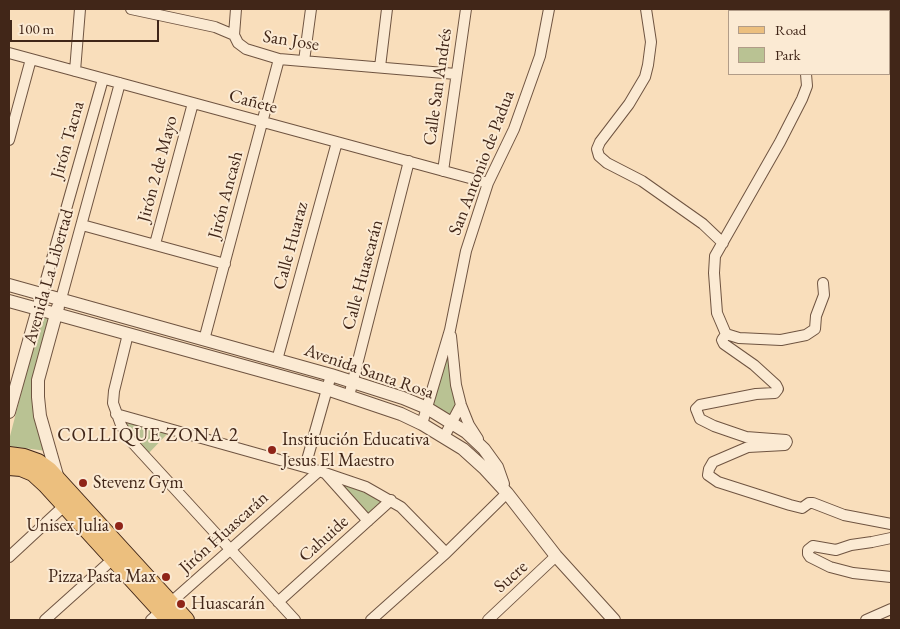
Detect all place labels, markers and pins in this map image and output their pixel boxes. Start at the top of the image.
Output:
place label: Institución Educativa Jesus El Maestro [282,429,430,472]
marker: Institución Educativa Jesus El Maestro [266,444,278,456]
place label: Stevenz Gym [93,472,183,494]
marker: Stevenz Gym [77,477,89,489]
place label: Unisex Julia [26,515,109,537]
marker: Unisex Julia [113,520,125,532]
place label: Pizza Pasta Max [48,566,156,588]
marker: Pizza Pasta Max [160,571,172,583]
place label: Huascarán [191,593,265,615]
marker: Huascarán [175,598,187,610]

